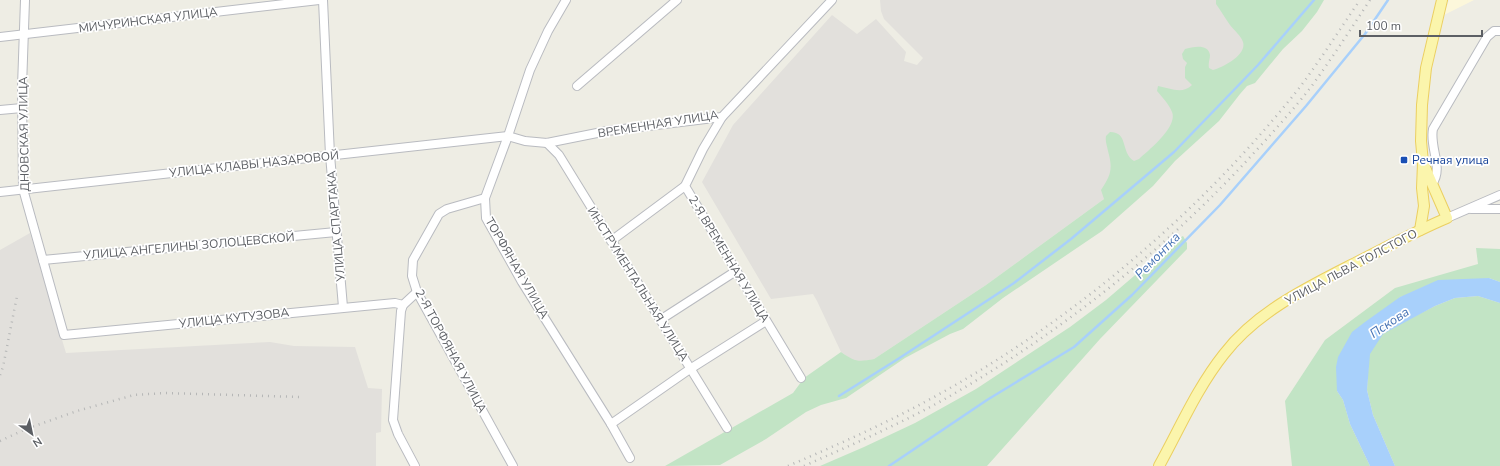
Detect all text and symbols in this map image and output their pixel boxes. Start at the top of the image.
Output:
street label: МИЧУРИНСКАЯ УЛИЦА [78,4,219,36]
scale bar [1360,12,1482,38]
text: 100 m [1366,18,1401,34]
street label: ДНОВСКАЯ УЛИЦА [15,76,33,192]
street label: ВРЕМЕННАЯ УЛИЦА [597,107,720,141]
street label: УЛИЦА КЛАВЫ НАЗАРОВОЙ [167,147,340,181]
place label: Речная улица [1412,152,1489,168]
marker: Речная улица [1399,155,1409,165]
street label: УЛИЦА СПАРТАКА [323,170,349,283]
street label: 2-Я ВРЕМЕННАЯ УЛИЦА [685,193,773,326]
street label: ИНСТРУМЕНТАЛЬНАЯ УЛИЦА [584,204,692,365]
street label: ТОРФЯНАЯ УЛИЦА [481,214,553,322]
street label: УЛИЦА ЛЬВА ТОЛСТОГО [1281,225,1420,309]
water label: Ремонтка [1131,228,1184,283]
street label: УЛИЦА АНГЕЛИНЫ ЗОЛОЦЕВСКОЙ [82,229,295,263]
street label: 2-Я ТОРФЯНАЯ УЛИЦА [412,286,491,416]
water label: Пскова [1366,303,1413,343]
street label: УЛИЦА КУТУЗОВА [177,304,290,332]
north arrow [12,414,52,454]
text: N [30,433,45,450]

